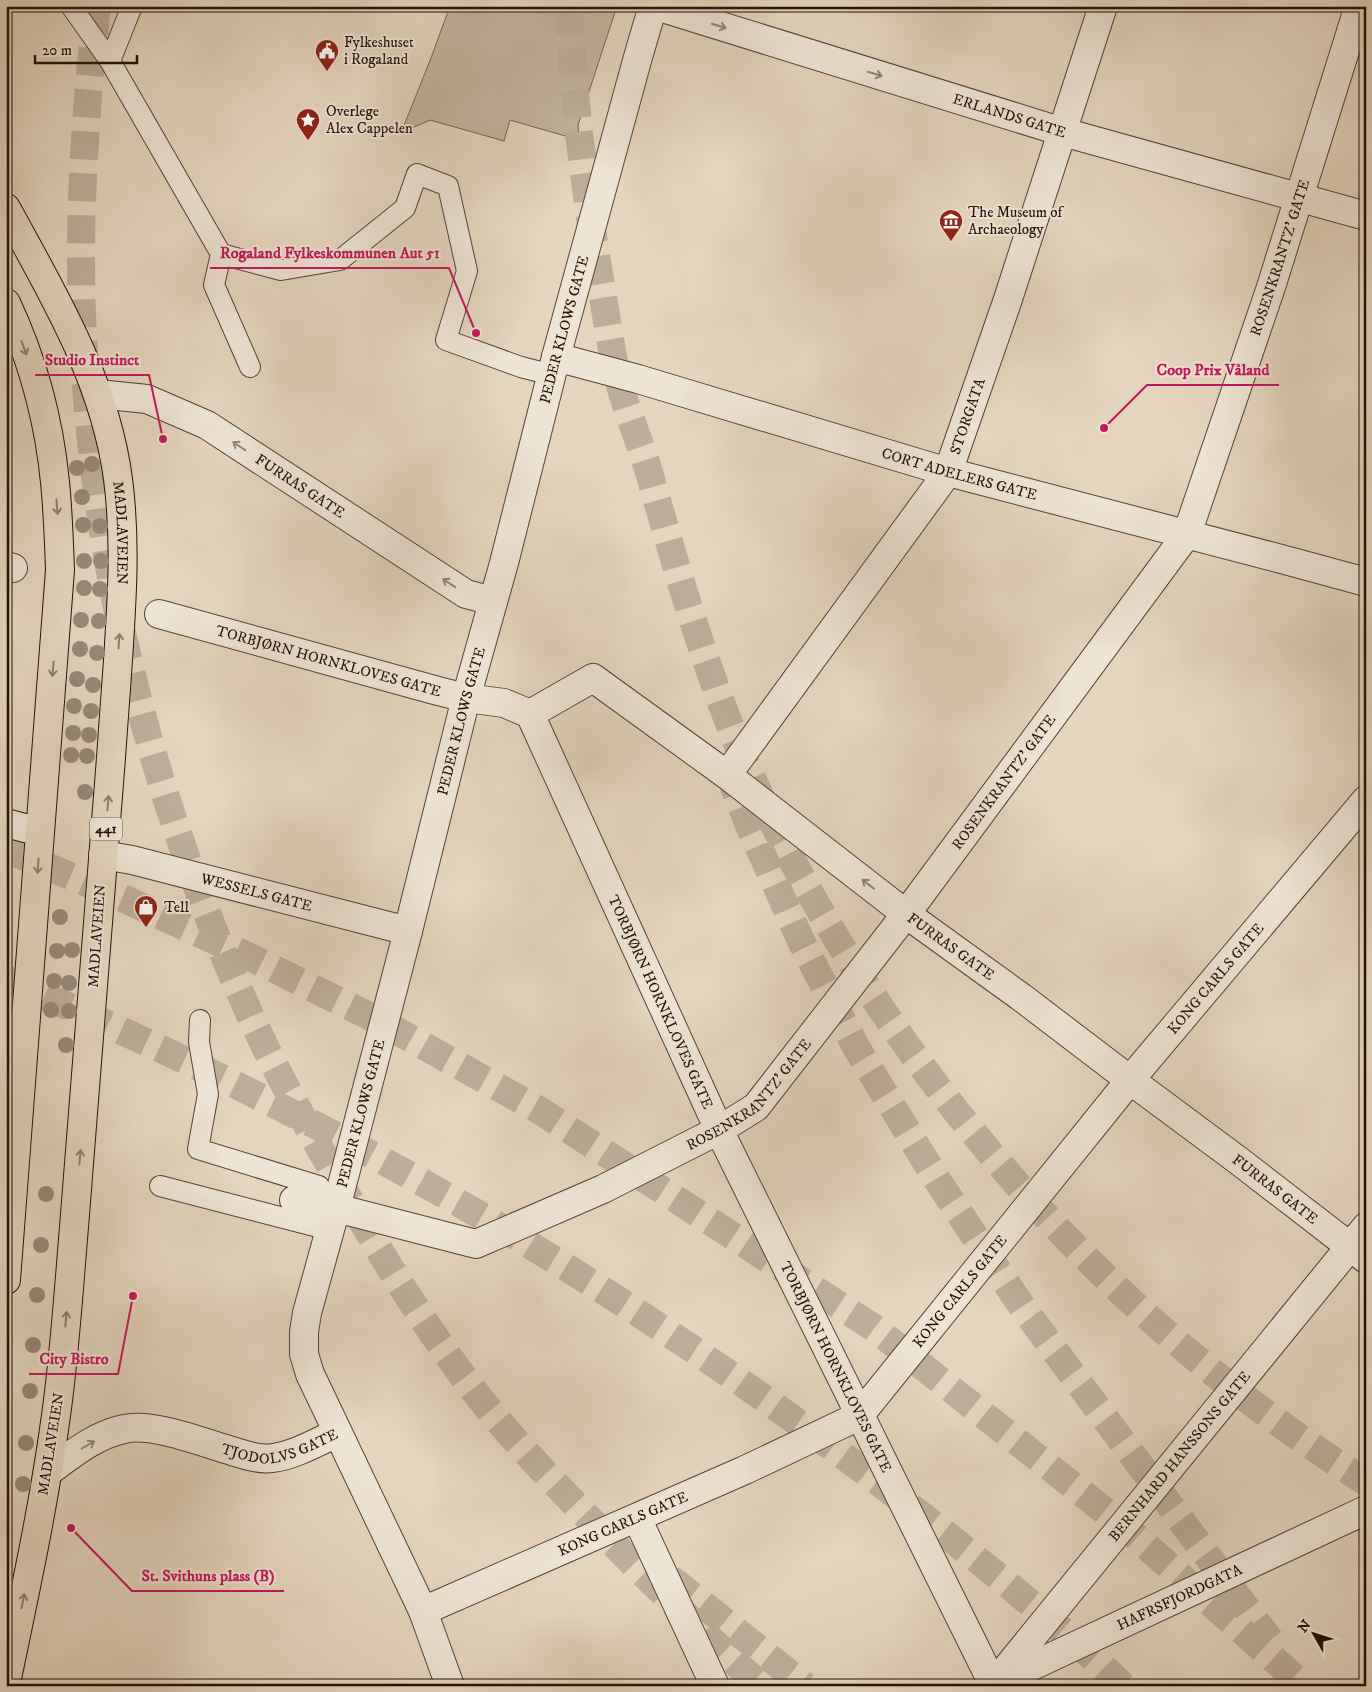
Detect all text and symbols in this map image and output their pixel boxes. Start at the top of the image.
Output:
one-way arrow [711,21,727,31]
scale bar [35,32,138,64]
place label: Fylkeshuset i Rogaland [344,33,414,69]
public building icon: Fylkeshuset i Rogaland [314,38,340,72]
text: 20 m [42,41,72,60]
one-way arrow [866,70,882,79]
street label: ERLANDS GATE [951,89,1069,142]
place label: Overlege Alex Cappelen [326,102,413,138]
place icon: Overlege Alex Cappelen [295,107,321,141]
street label: ROSENKRANTZ' GATE [1246,177,1314,338]
place label: The Museum of Archaeology [968,203,1065,239]
museum icon: The Museum of Archaeology [938,208,964,242]
callout: Rogaland Fylkeskommunen Aut 51 [210,237,449,268]
text: Rogaland Fylkeskommunen Aut 51 [220,243,440,263]
street label: PEDER KLOWS GATE [535,253,593,405]
one-way arrow [20,340,29,355]
callout: Studio Instinct [35,344,149,375]
text: Studio Instinct [45,350,140,370]
callout: Coop Prix Våland [1147,354,1279,385]
text: Coop Prix Våland [1157,360,1270,380]
street label: STORGATA [945,375,990,457]
one-way arrow [233,441,247,451]
street label: CORT ADELERS GATE [879,443,1039,504]
street label: FURRAS GATE [252,450,349,522]
street label: MADLAVEIEN [109,480,132,585]
one-way arrow [52,498,62,514]
one-way arrow [442,577,456,587]
street label: TORBJØRN HORNKLOVES GATE [214,621,444,701]
one-way arrow [115,634,124,650]
street label: PEDER KLOWS GATE [433,644,490,797]
one-way arrow [49,660,58,676]
street label: ROSENKRANTZ' GATE [947,710,1060,853]
one-way arrow [103,796,112,812]
road number: 441 [90,818,122,841]
one-way arrow [33,857,42,873]
street label: WESSELS GATE [198,868,315,916]
one-way arrow [861,879,875,889]
street label: MADLAVEIEN [84,884,110,988]
street label: TORBJØRN HORNKLOVES GATE [604,892,718,1112]
shop icon: Tell [133,894,159,928]
place label: Tell [164,898,190,917]
street label: FURRAS GATE [904,909,999,985]
street label: KONG CARLS GATE [1163,919,1268,1038]
street label: ROSENKRANTZ' GATE [683,1034,815,1155]
street label: PEDER KLOWS GATE [332,1037,389,1190]
one-way arrow [75,1150,85,1166]
street label: FURRAS GATE [1229,1150,1322,1228]
street label: KONG CARLS GATE [908,1231,1011,1351]
street label: TORBJØRN HORNKLOVES GATE [776,1258,896,1476]
one-way arrow [61,1311,71,1327]
callout: City Bistro [29,1343,118,1374]
text: City Bistro [39,1349,109,1369]
street label: BERNHARD HANSSONS GATE [1104,1367,1255,1545]
street label: MADLAVEIEN [34,1391,68,1497]
street label: TJODOLVS GATE [219,1424,341,1468]
one-way arrow [81,1439,95,1449]
street label: KONG CARLS GATE [555,1487,691,1560]
callout: St. Svithuns plass (B) [132,1560,284,1591]
street label: HAFRSFJORDGATA [1114,1560,1245,1635]
text: St. Svithuns plass (B) [142,1566,274,1586]
one-way arrow [19,1594,28,1610]
north arrow [1290,1610,1340,1660]
text: N [1294,1616,1316,1637]

